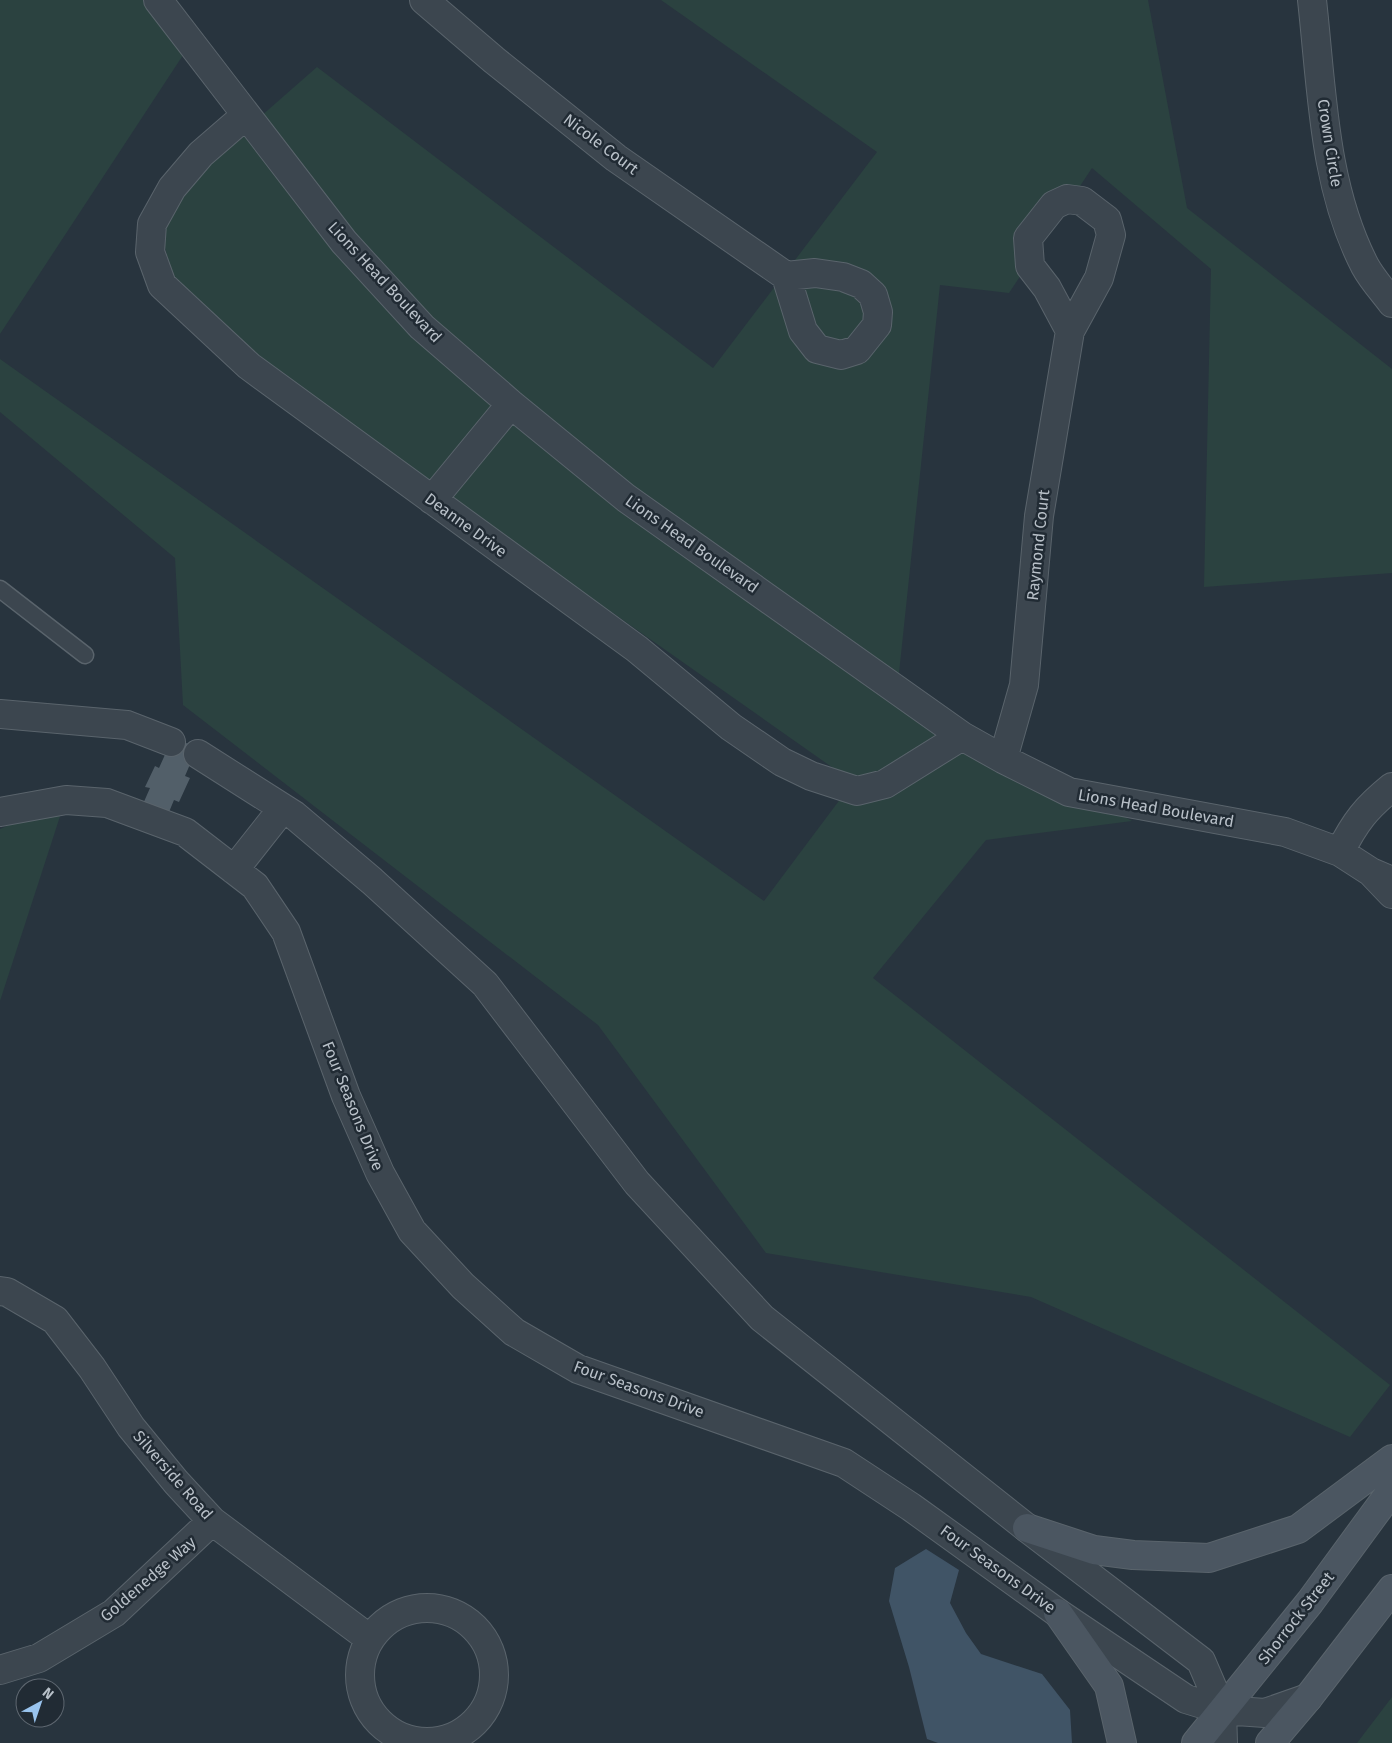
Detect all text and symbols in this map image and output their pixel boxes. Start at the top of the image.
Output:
street label: Crown Circle [1314,98,1346,188]
street label: Nicole Court [560,110,642,178]
street label: Lions Head Boulevard [324,218,446,346]
street label: Raymond Court [1023,488,1053,601]
street label: Deanne Drive [421,489,511,561]
street label: Lions Head Boulevard [622,491,762,597]
street label: Lions Head Boulevard [1076,785,1236,831]
street label: Four Seasons Drive [318,1039,388,1173]
street label: Four Seasons Drive [571,1357,707,1421]
street label: Silverside Road [129,1427,217,1523]
street label: Four Seasons Drive [937,1521,1059,1617]
street label: Goldenedge Way [96,1532,200,1626]
street label: Shorrock Street [1254,1568,1338,1668]
north arrow [15,1678,65,1728]
text: N [39,1684,57,1703]

